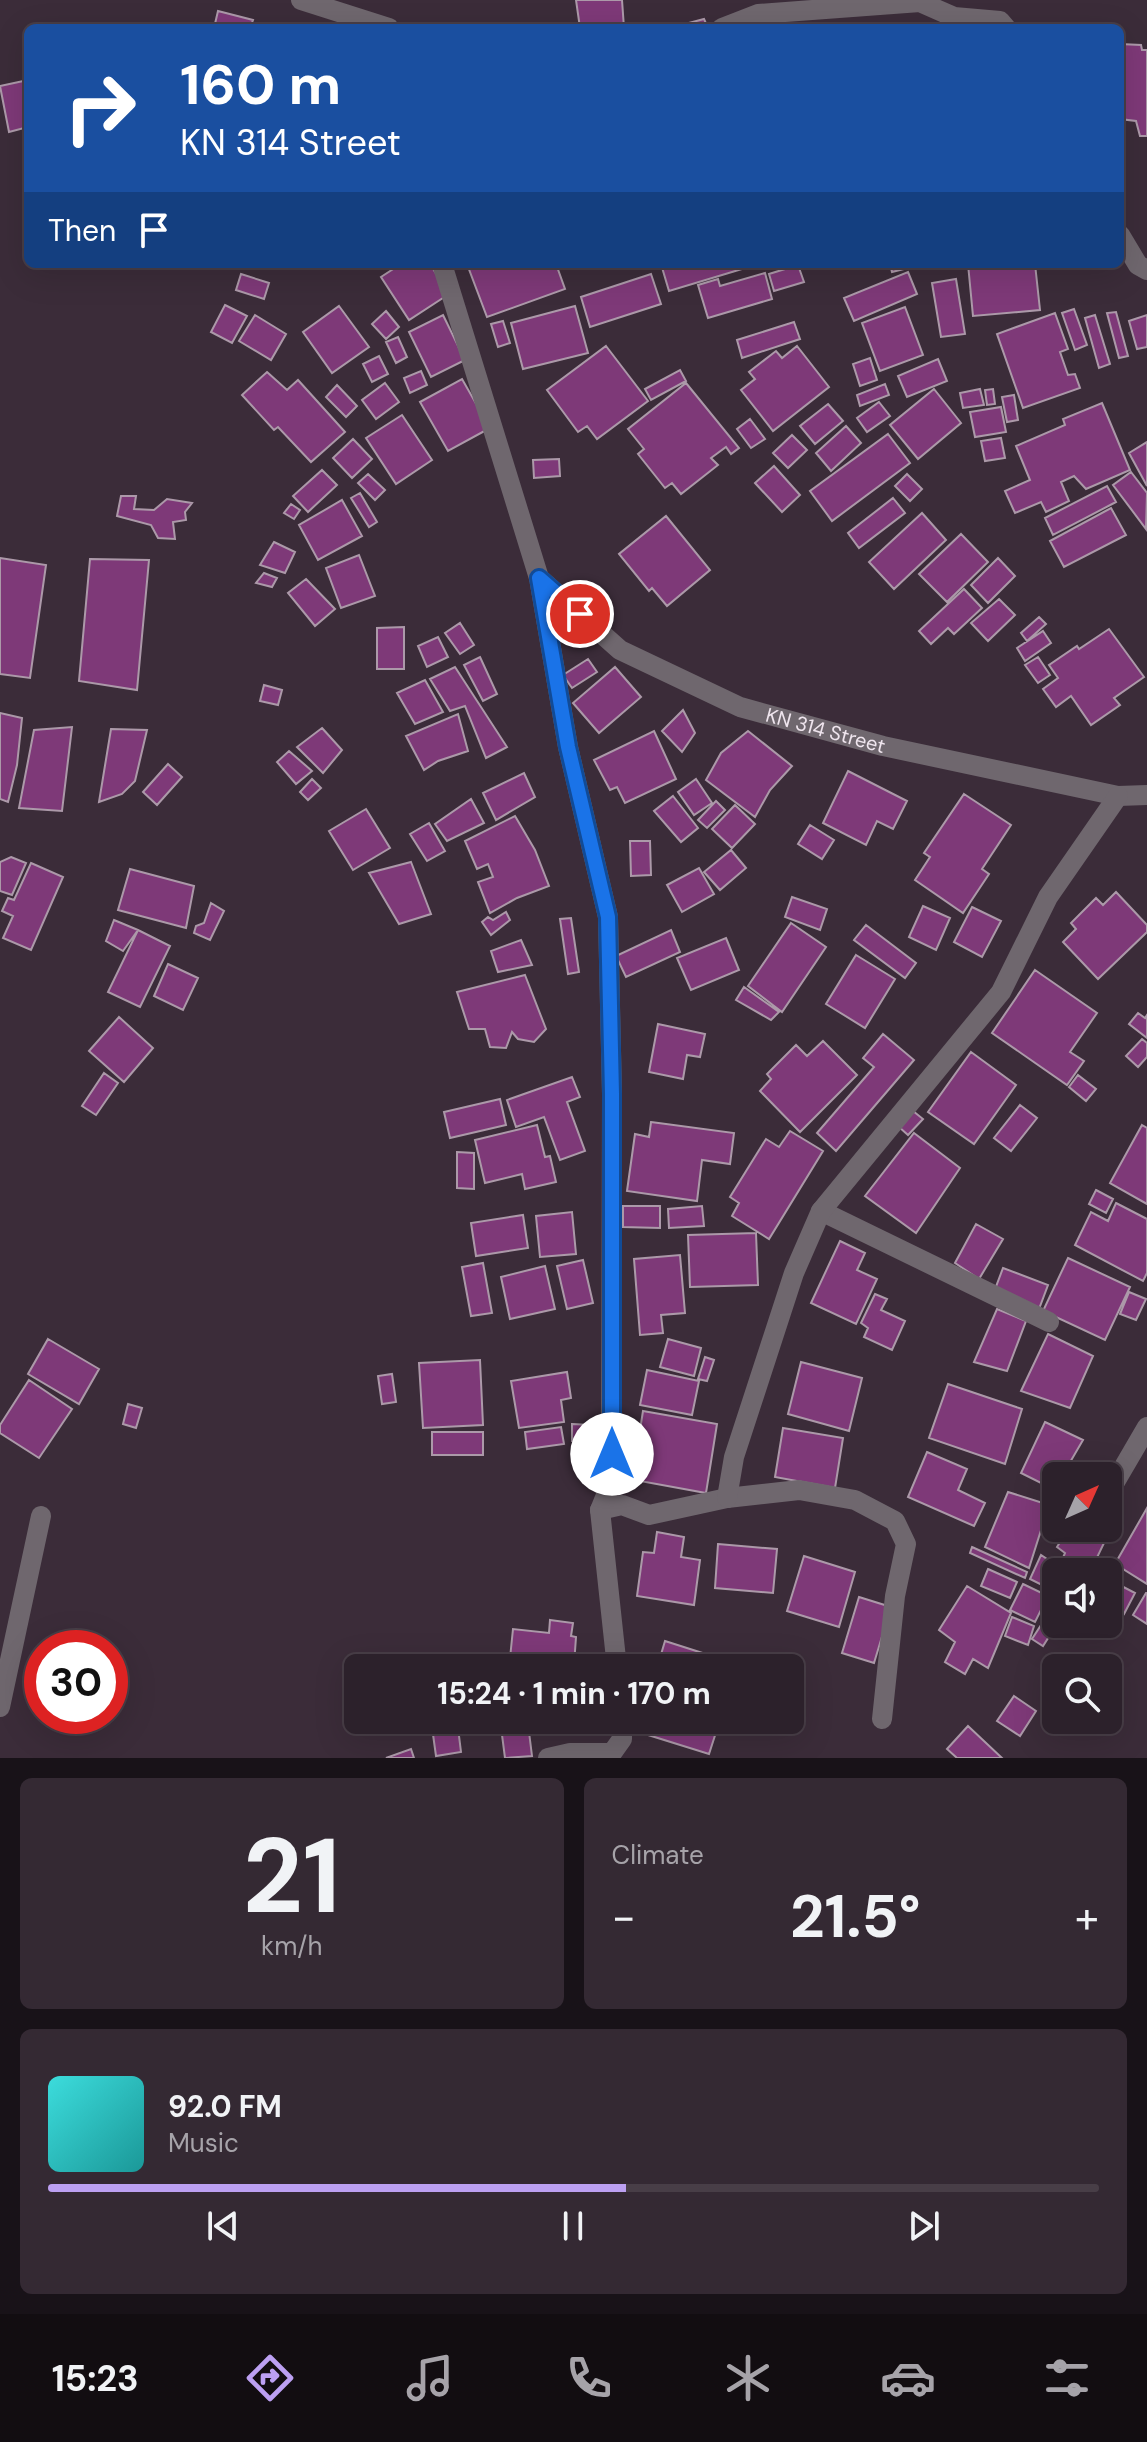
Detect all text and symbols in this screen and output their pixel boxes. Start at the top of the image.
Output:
text: 160 m [180,48,341,121]
icon: right [48,56,152,160]
text: KN 314 Street [180,119,401,166]
icon: arrive [132,208,176,252]
text: Then [48,211,116,250]
pin [546,580,614,648]
icon: arrive [558,592,602,636]
street label: KN 314 Street [763,702,888,759]
position arrow [570,1412,654,1496]
north arrow [1042,1462,1122,1542]
map controls [1042,1462,1122,1734]
button: sound [1042,1558,1122,1638]
speed limit sign: 30 [24,1630,128,1734]
button: search [1042,1654,1122,1734]
text: 15:24 · 1 min · 170 m [437,1674,711,1713]
text: 21 [243,1809,341,1944]
text: Climate [612,1838,704,1872]
text: 21.5° [790,1877,921,1956]
text: − [612,1888,636,1946]
text: + [1075,1888,1099,1946]
text: km/h [261,1929,322,1963]
text: 92.0 FM [168,2087,282,2126]
text: Music [168,2126,239,2160]
icon: previous [201,2204,245,2248]
icon: pause [551,2204,595,2248]
icon: next [902,2204,946,2248]
icon: directions [242,2350,298,2406]
icon: music [402,2350,458,2406]
icon: phone [561,2350,617,2406]
icon: climate [720,2350,776,2406]
icon: car [880,2350,936,2406]
icon: filters [1039,2350,1095,2406]
text: 15:23 [52,2355,139,2402]

